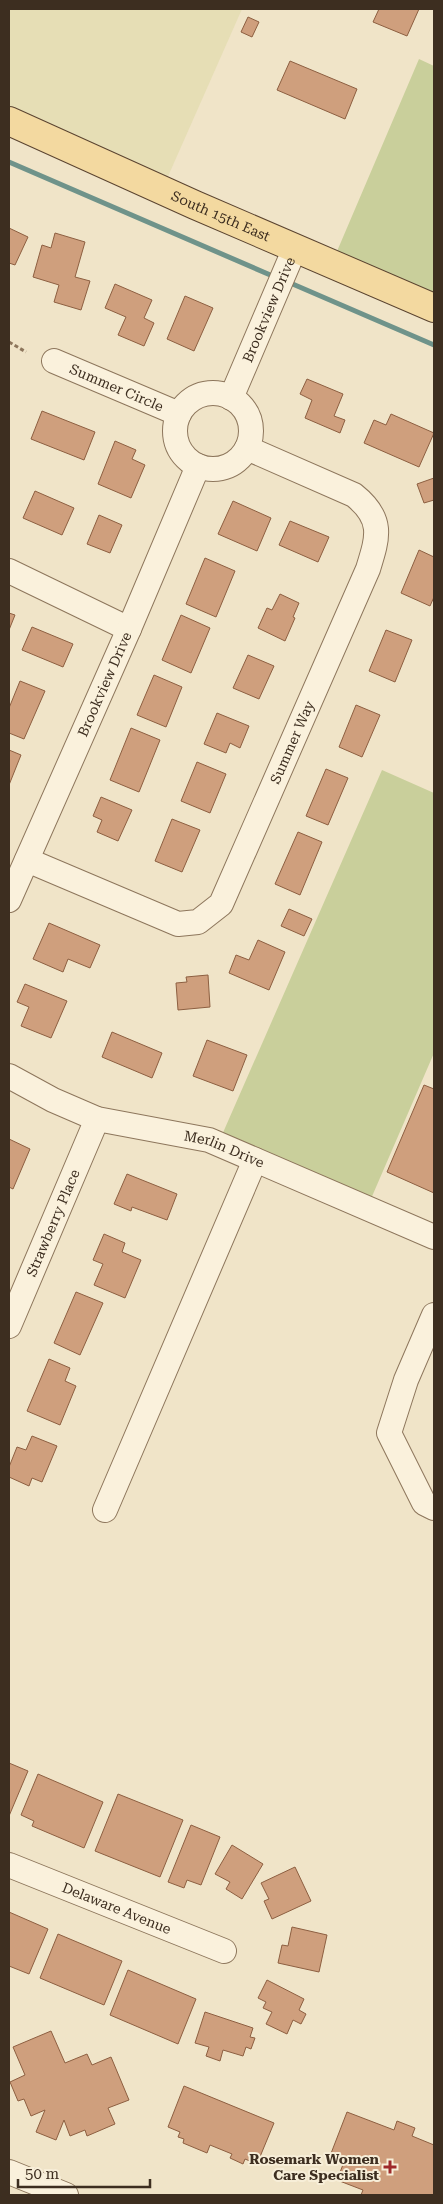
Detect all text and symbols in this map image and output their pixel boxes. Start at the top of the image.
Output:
street label: South 15th East [169,187,273,244]
street label: Brookview Drive [239,254,298,365]
street label: Summer Circle [67,361,166,415]
street label: Brookview Drive [74,629,135,739]
street label: Summer Way [267,697,318,786]
street label: Merlin Drive [183,1127,267,1171]
street label: Strawberry Place [23,1167,83,1279]
street label: Delaware Avenue [60,1879,174,1937]
place label: Rosemark Women Care Specialist [249,2151,380,2183]
scale bar [18,2156,150,2188]
marker: Rosemark Women Care Specialist [383,2160,397,2174]
text: 50 m [25,2165,60,2183]

